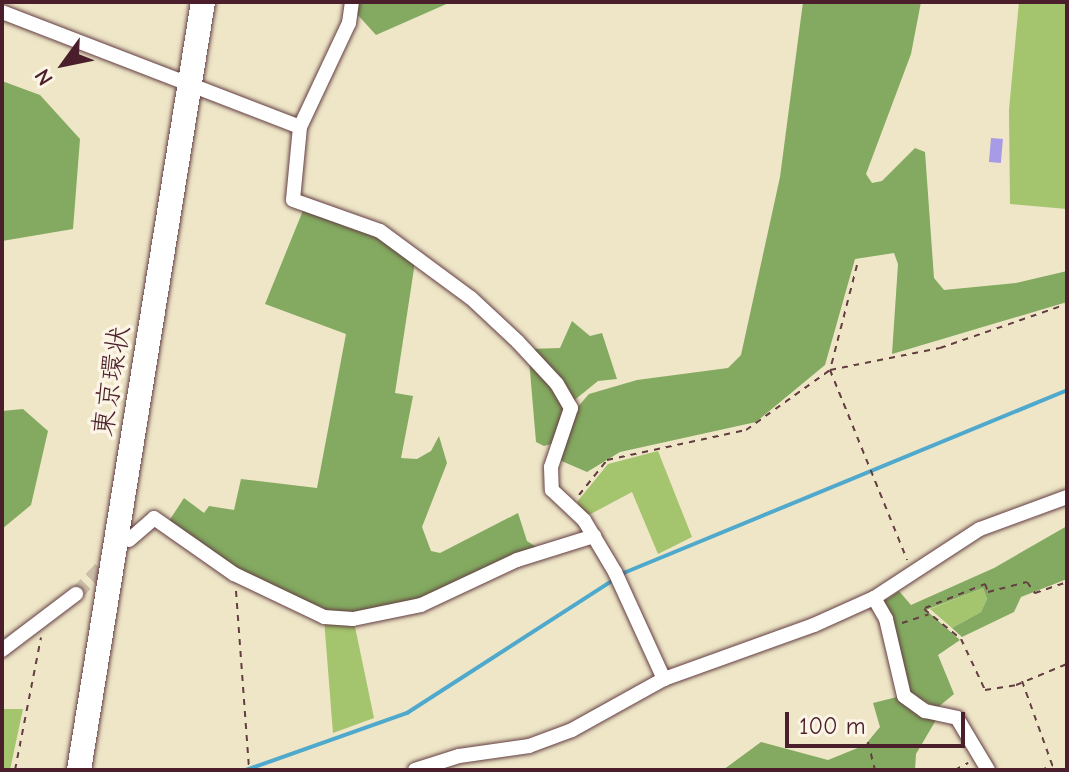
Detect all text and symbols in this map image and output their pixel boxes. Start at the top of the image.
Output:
north arrow [24,24,104,104]
text: N [29,64,59,90]
street label: 東京環状 [86,323,136,439]
scale bar [789,696,969,746]
text: 100 m [799,712,866,740]

